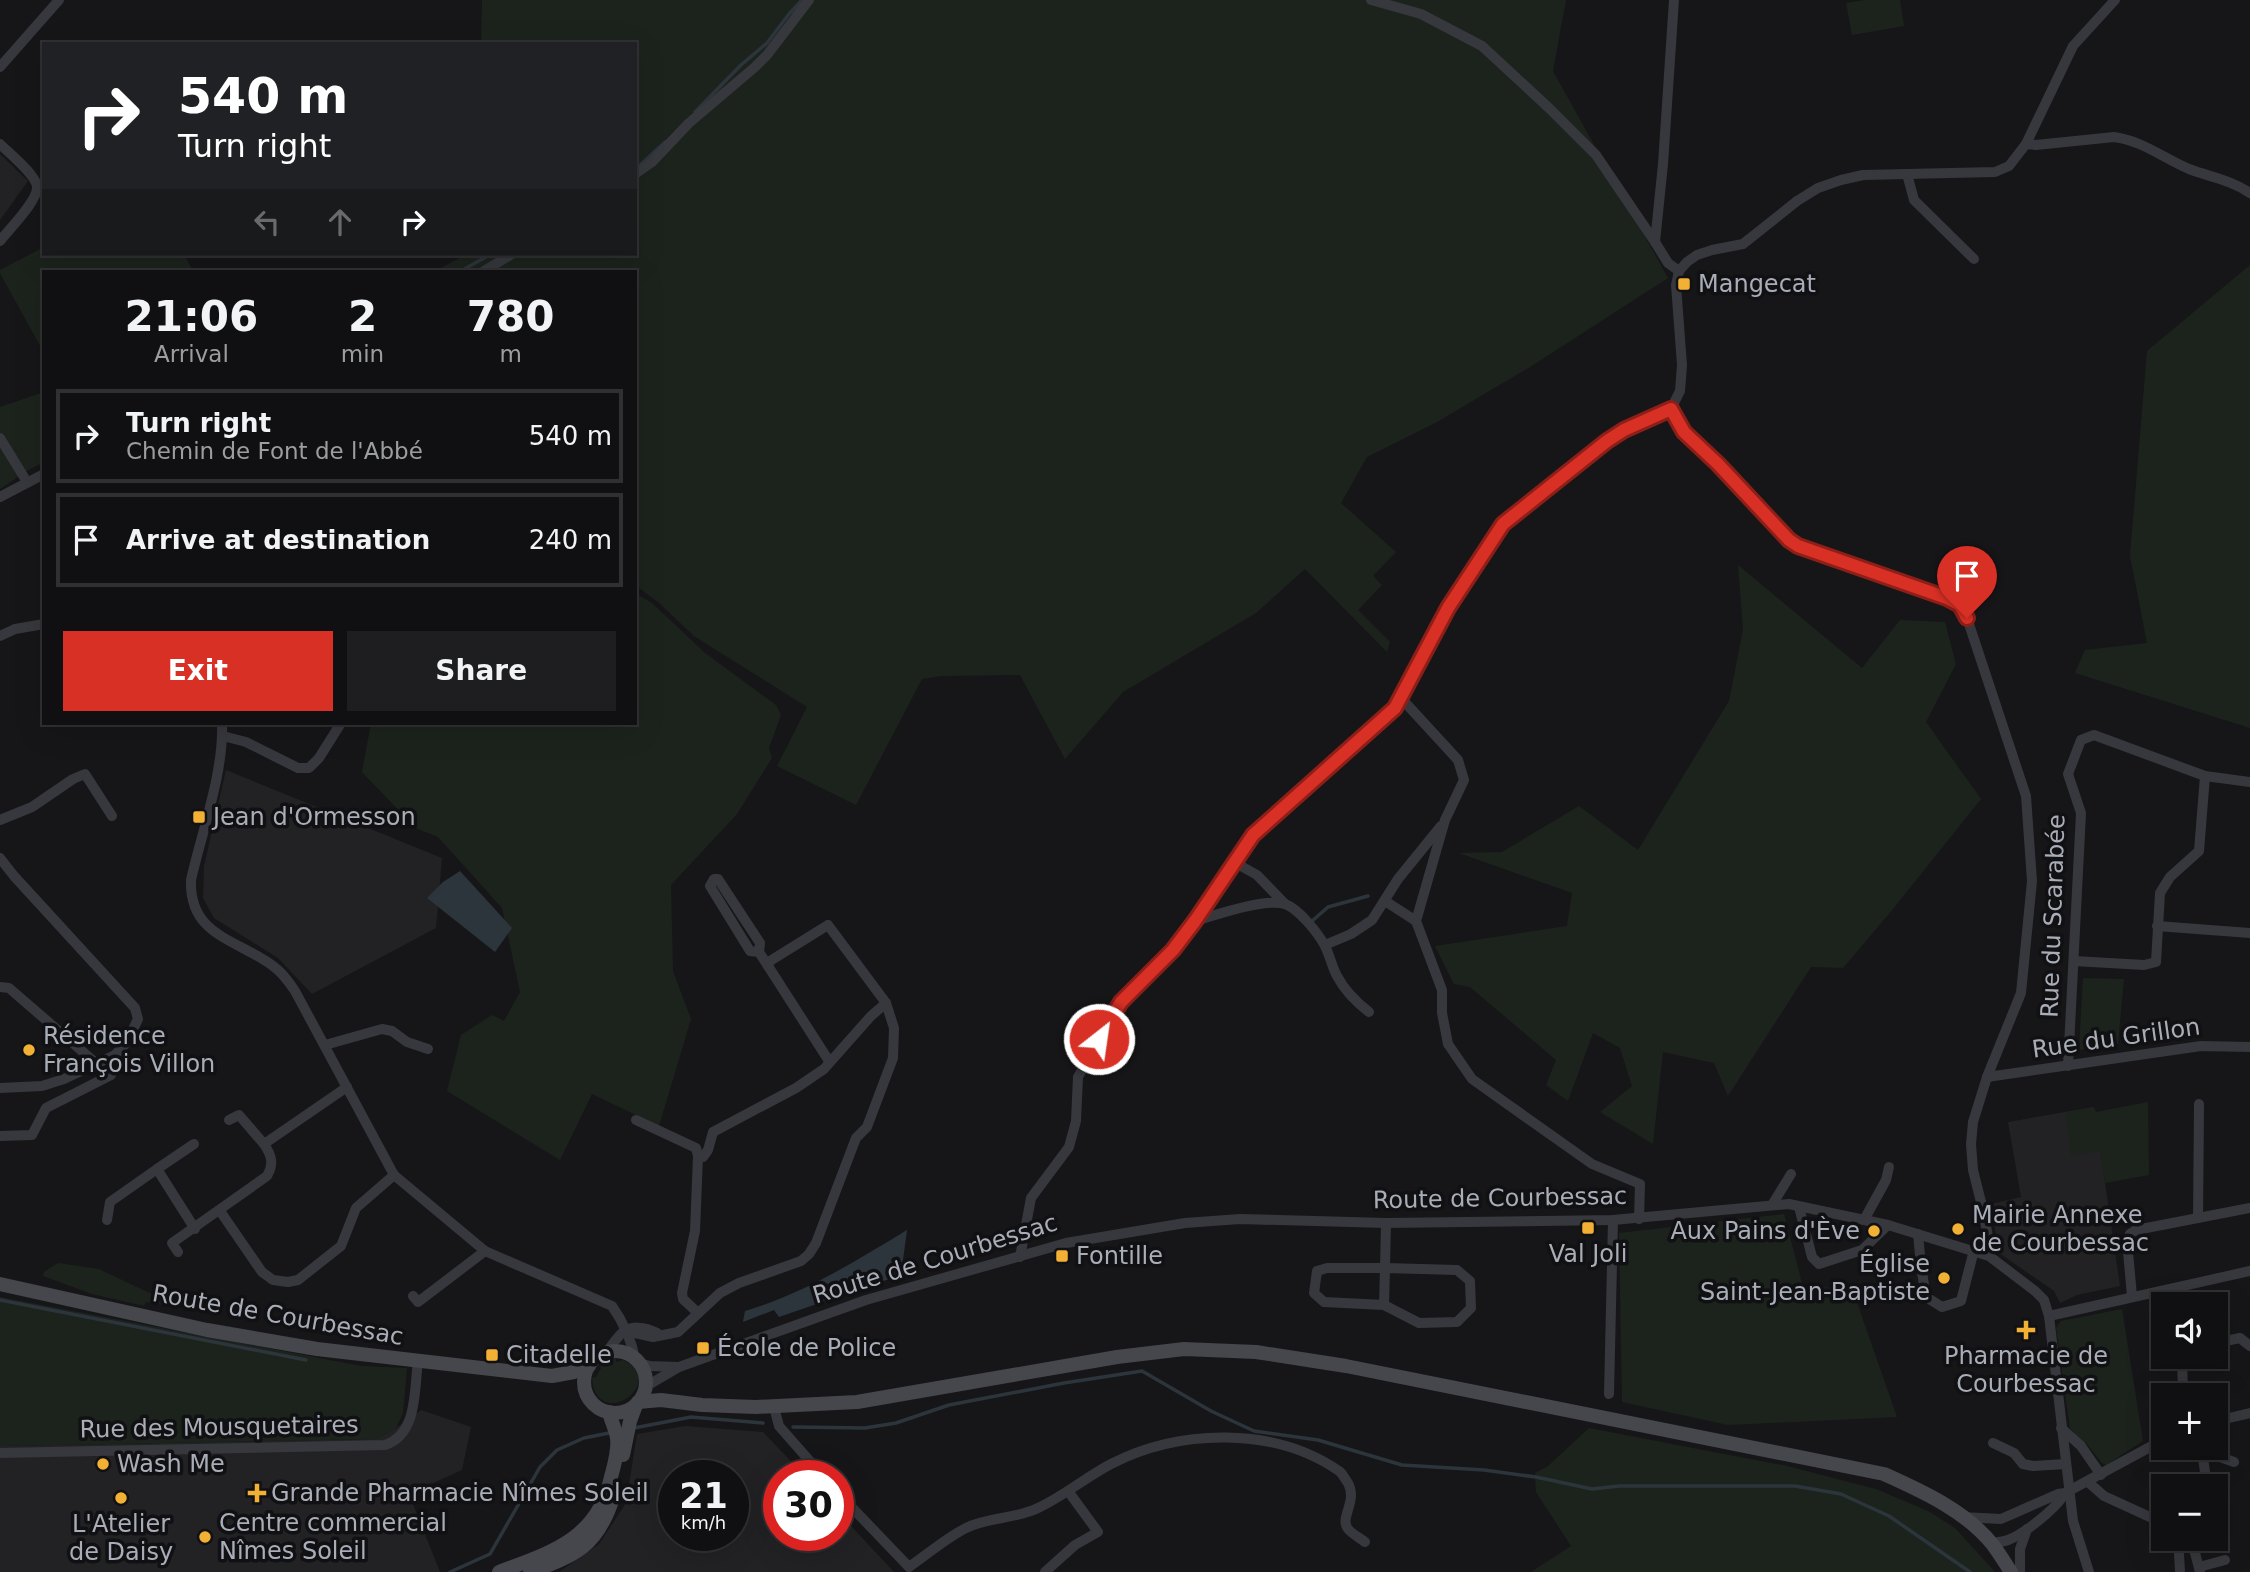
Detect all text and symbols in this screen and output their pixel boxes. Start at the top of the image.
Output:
text: 540 m [178,68,348,125]
icon: right [63,70,154,161]
text: Turn right [178,127,331,165]
icon: left [248,203,286,241]
icon: ahead [321,203,359,241]
icon: right [394,203,432,241]
place label: Mangecat [1698,270,1816,298]
marker: Mangecat [1676,276,1692,292]
text: 21:06 [125,292,258,341]
text: 2 [348,292,377,341]
text: 780 [467,292,554,341]
text: Arrival [154,341,229,367]
text: min [341,341,384,367]
text: m [499,341,522,367]
text: Turn right [126,408,271,438]
icon: right [67,417,105,455]
text: 540 m [529,421,612,451]
text: Chemin de Font de l'Abbé [126,438,423,464]
icon: arrive [67,521,105,559]
text: Arrive at destination [126,525,430,555]
text: 240 m [529,525,612,555]
pin [1937,546,1997,618]
icon: arrive [1948,557,1986,595]
button: Exit [63,631,333,711]
button: Share [347,631,616,711]
place label: Jean d'Ormesson [211,803,416,831]
marker: Jean d'Ormesson [191,809,207,825]
street label: Rue du Scarabée [2035,814,2071,1018]
position arrow [1062,1002,1136,1076]
street label: Rue du Grillon [2030,1012,2202,1064]
place label: Résidence François Villon [43,1022,215,1078]
marker: Résidence François Villon [21,1042,37,1058]
street label: Route de Courbessac [1373,1182,1627,1214]
place label: Mairie Annexe de Courbessac [1972,1201,2149,1257]
street label: Route de Courbessac [809,1208,1061,1310]
place label: Aux Pains d'Ève [1670,1216,1860,1245]
marker: Val Joli [1580,1220,1596,1236]
marker: Mairie Annexe de Courbessac [1950,1221,1966,1237]
marker: Aux Pains d'Ève [1866,1223,1882,1239]
place label: Val Joli [1549,1240,1627,1268]
place label: Fontille [1076,1242,1163,1270]
marker: Fontille [1054,1248,1070,1264]
place label: Église Saint-Jean-Baptiste [1700,1249,1930,1306]
marker: Église Saint-Jean-Baptiste [1936,1270,1952,1286]
street label: Route de Courbessac [150,1279,406,1351]
map controls [2151,1292,2228,1551]
button: sound [2151,1292,2228,1369]
marker: Pharmacie de Courbessac [2018,1322,2034,1338]
place label: École de Police [717,1333,896,1362]
marker: École de Police [695,1340,711,1356]
place label: Citadelle [506,1341,612,1369]
place label: Pharmacie de Courbessac [1944,1342,2108,1398]
marker: Citadelle [484,1347,500,1363]
button: + [2151,1383,2228,1460]
street label: Rue des Mousquetaires [79,1411,359,1443]
place label: Wash Me [117,1450,225,1478]
marker: Wash Me [95,1456,111,1472]
speed limit sign: 30 [763,1460,854,1551]
button: − [2151,1474,2228,1551]
text: 21 [679,1476,728,1516]
place label: Grande Pharmacie Nîmes Soleil [271,1479,649,1507]
marker: Grande Pharmacie Nîmes Soleil [249,1485,265,1501]
marker: L'Atelier de Daisy [113,1490,129,1506]
place label: Centre commercial Nîmes Soleil [219,1509,447,1565]
place label: L'Atelier de Daisy [69,1510,173,1566]
text: km/h [681,1512,726,1533]
marker: Centre commercial Nîmes Soleil [197,1529,213,1545]

